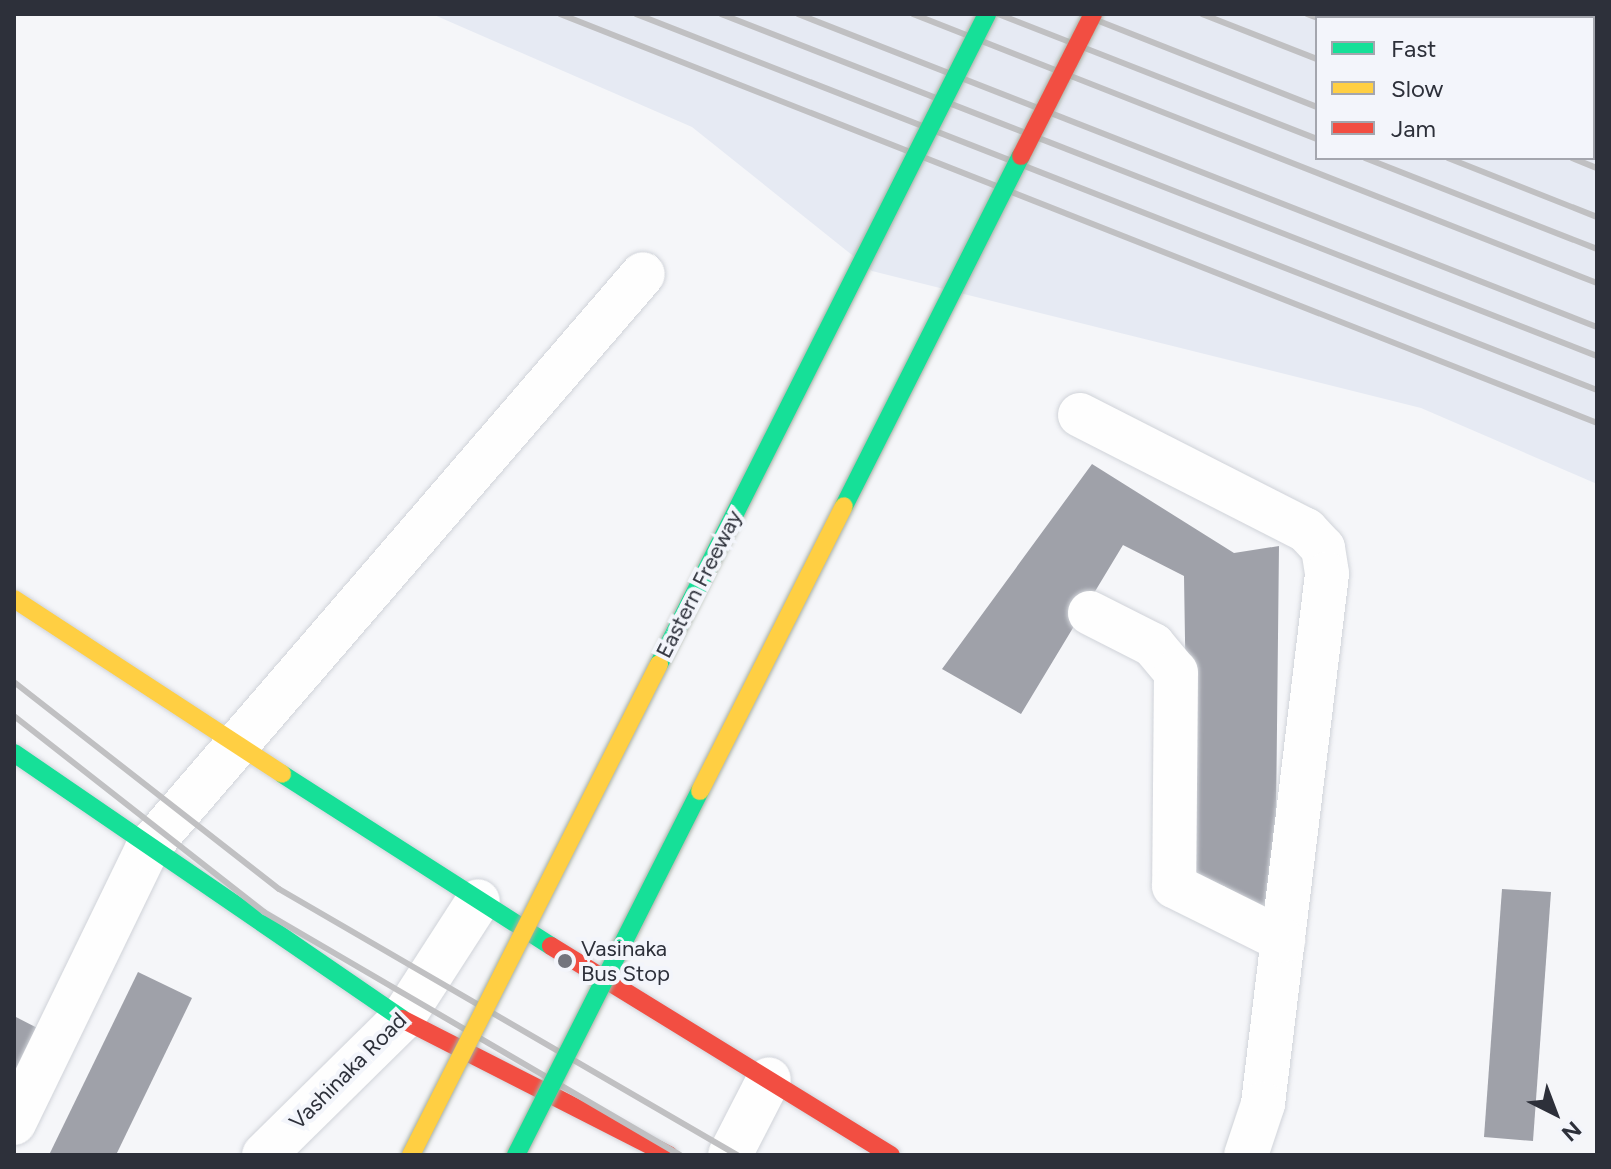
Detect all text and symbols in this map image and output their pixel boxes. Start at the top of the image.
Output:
legend [1315,16,1595,160]
text: Fast [1391,34,1436,63]
text: Slow [1391,74,1443,103]
text: Jam [1391,114,1436,143]
street label: Eastern Freeway [650,506,748,662]
place label: Vasinaka Bus Stop [581,935,670,986]
marker: Vasinaka Bus Stop [556,952,574,970]
street label: Vashinaka Road [284,1007,412,1135]
north arrow [1515,1073,1595,1153]
text: N [1556,1115,1587,1147]

